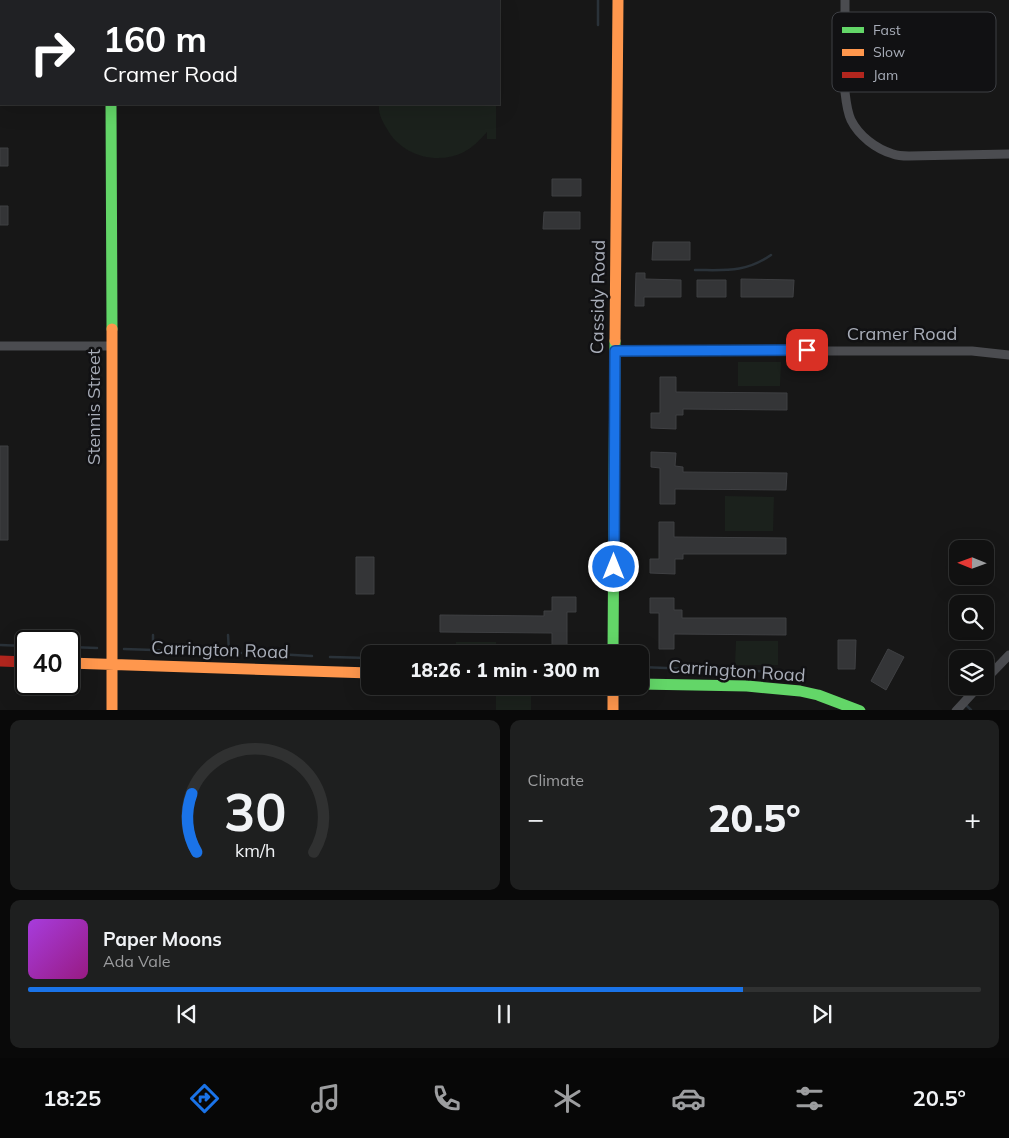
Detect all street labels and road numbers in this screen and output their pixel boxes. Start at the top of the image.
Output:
street label: Cassidy Road [585,240,610,354]
street label: Cramer Road [847,322,957,345]
street label: Stennis Street [82,349,105,465]
street label: Carrington Road [151,636,289,663]
street label: Carrington Road [668,654,806,687]

